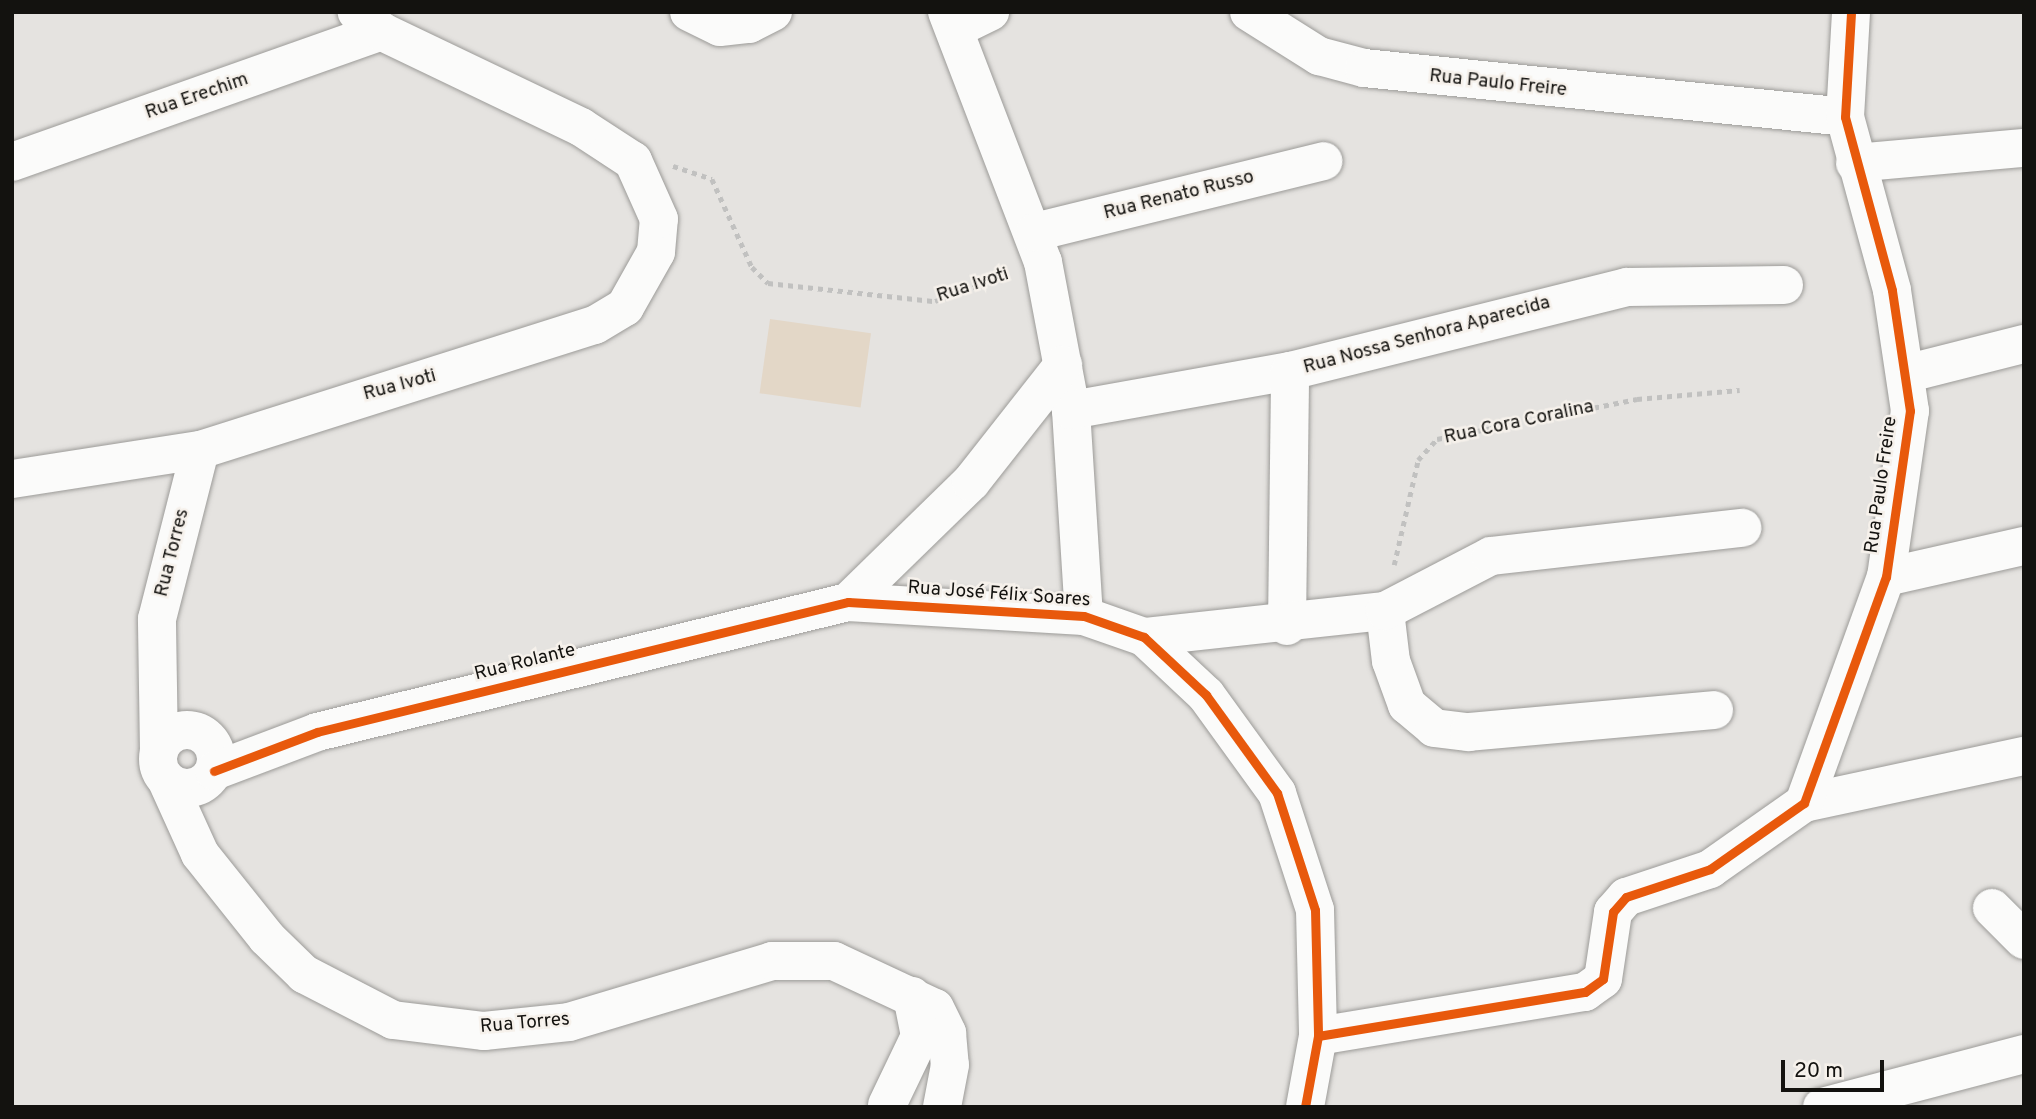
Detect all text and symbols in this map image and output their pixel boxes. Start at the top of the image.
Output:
street label: Rua Paulo Freire [1428,65,1568,103]
street label: Rua Erechim [142,69,252,125]
street label: Rua Renato Russo [1102,166,1256,226]
street label: Rua Ivoti [934,264,1012,308]
street label: Rua Nossa Senhora Aparecida [1301,292,1553,380]
street label: Rua Ivoti [361,365,439,407]
street label: Rua Cora Coralina [1442,396,1596,450]
street label: Rua Paulo Freire [1861,415,1903,555]
street label: Rua Torres [151,506,195,600]
street label: Rua José Félix Soares [907,577,1091,613]
street label: Rua Rolante [472,639,578,687]
street label: Rua Torres [479,1009,571,1039]
scale bar [1784,1046,1887,1090]
text: 20 m [1794,1058,1843,1085]

